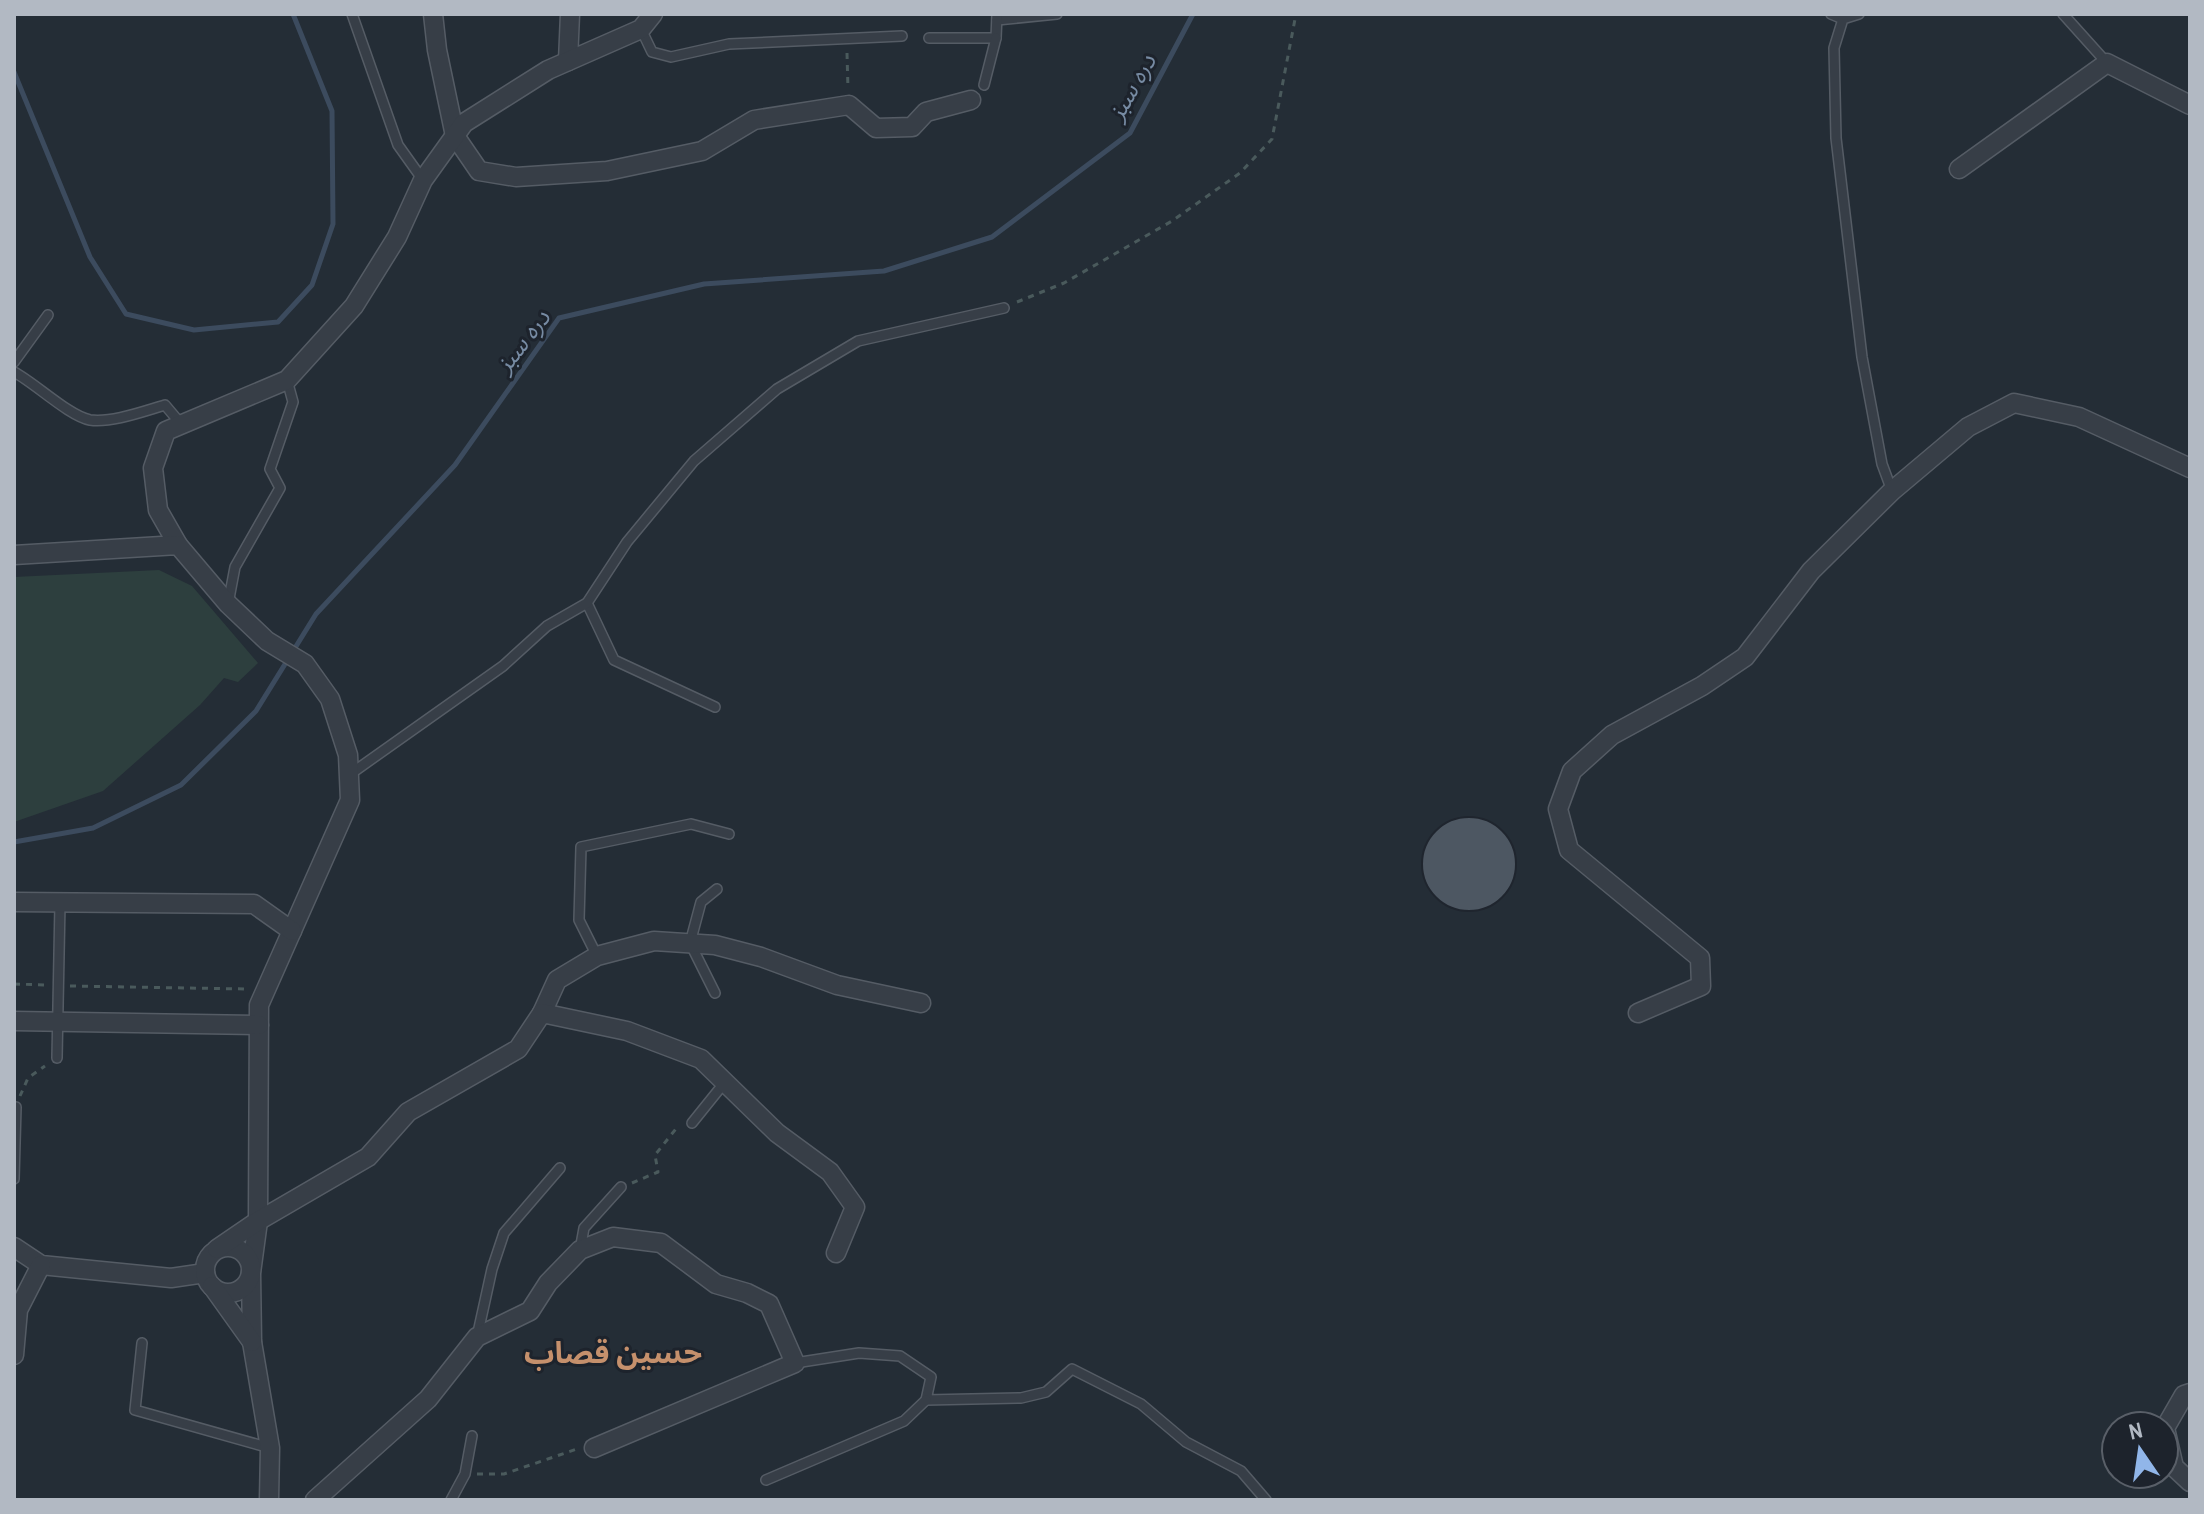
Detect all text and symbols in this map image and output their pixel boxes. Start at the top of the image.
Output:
water label: دره سبز [1099,47,1163,127]
water label: دره سبز [487,302,557,380]
district label: حسین قصاب [524,1332,702,1372]
north arrow [2100,1410,2180,1490]
text: N [2126,1414,2145,1447]

